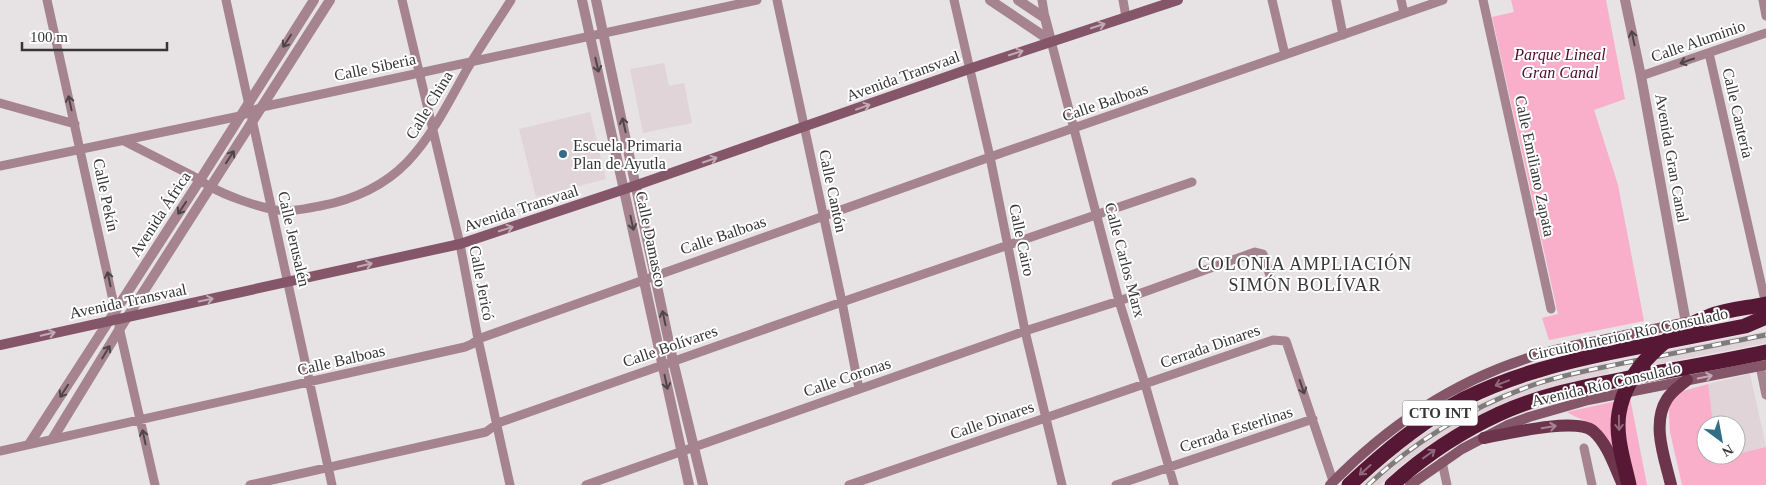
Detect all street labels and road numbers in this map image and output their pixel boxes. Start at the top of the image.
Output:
street label: Calle Aluminio [1649,17,1747,65]
street label: Avenida Transvaal [844,47,962,104]
street label: Calle Siberia [333,50,417,84]
street label: Calle Cantería [1719,66,1757,160]
street label: Calle China [402,68,456,142]
street label: Calle Balboas [1060,79,1150,125]
street label: Avenida Gran Canal [1652,92,1692,224]
street label: Calle Emiliano Zapata [1511,94,1558,238]
street label: Calle Cantón [816,148,850,234]
street label: Calle Pekín [90,157,122,233]
street label: Avenida África [125,168,194,260]
street label: Avenida Transvaal [462,181,581,235]
street label: Calle Jerusalén [275,190,313,288]
street label: Calle Damasco [633,190,669,288]
street label: Calle Carlos Marx [1101,201,1149,319]
street label: Calle Cairo [1006,202,1038,278]
street label: Calle Balboas [678,212,768,258]
street label: Calle Jericó [466,244,498,322]
street label: Avenida Transvaal [68,280,189,322]
street label: Circuito Interior Río Consulado [1526,304,1730,364]
street label: Cerrada Dinares [1158,321,1262,371]
street label: Calle Bolívares [620,322,720,370]
street label: Calle Balboas [296,342,386,378]
street label: Calle Coronas [801,354,893,400]
street label: Avenida Río Consulado [1530,359,1682,409]
street label: Calle Dinares [948,398,1036,442]
road number: CTO INT [1402,400,1478,426]
street label: Cerrada Esterlinas [1177,403,1295,455]

